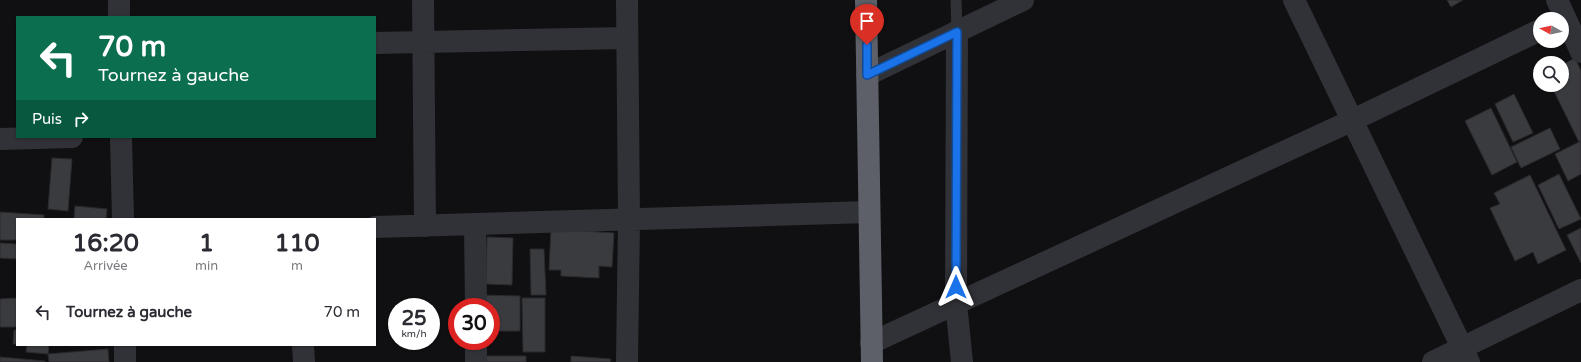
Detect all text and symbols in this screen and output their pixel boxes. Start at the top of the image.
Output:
pin [850,4,884,45]
icon: arrive [856,10,878,32]
north arrow [1533,12,1569,48]
map controls [1533,12,1569,92]
text: 70 m [98,30,166,64]
icon: left [32,32,84,84]
button: search [1533,56,1569,92]
text: Tournez à gauche [98,64,249,86]
icon: right [70,108,92,130]
text: Puis [32,110,62,128]
text: 16:20 [72,229,139,258]
text: 1 [199,229,214,258]
text: 110 [274,229,320,258]
text: Arrivée [83,258,128,274]
text: min [195,258,218,274]
text: m [291,258,303,274]
position arrow [935,266,977,308]
speed limit sign: 30 [448,298,500,350]
icon: left [32,301,54,323]
text: Tournez à gauche [66,303,192,321]
text: 70 m [323,303,360,321]
text: 25 [401,307,427,331]
text: km/h [401,328,427,340]

